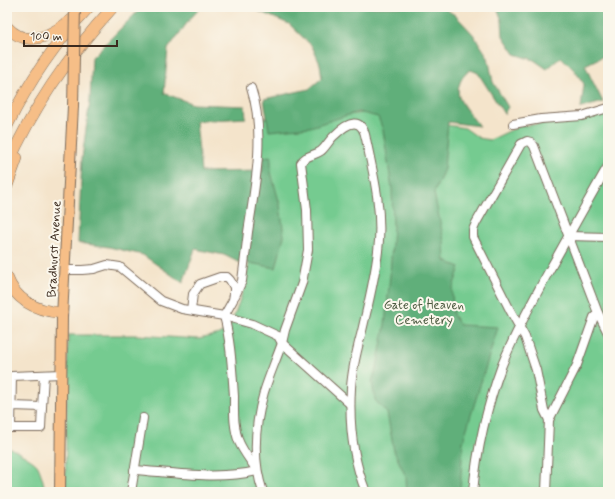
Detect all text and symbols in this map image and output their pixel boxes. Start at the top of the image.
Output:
scale bar [24,22,117,48]
text: 100 m [30,29,62,45]
street label: Bradhurst Avenue [43,200,66,298]
park label: Gate of Heaven Cemetery [384,297,464,329]

